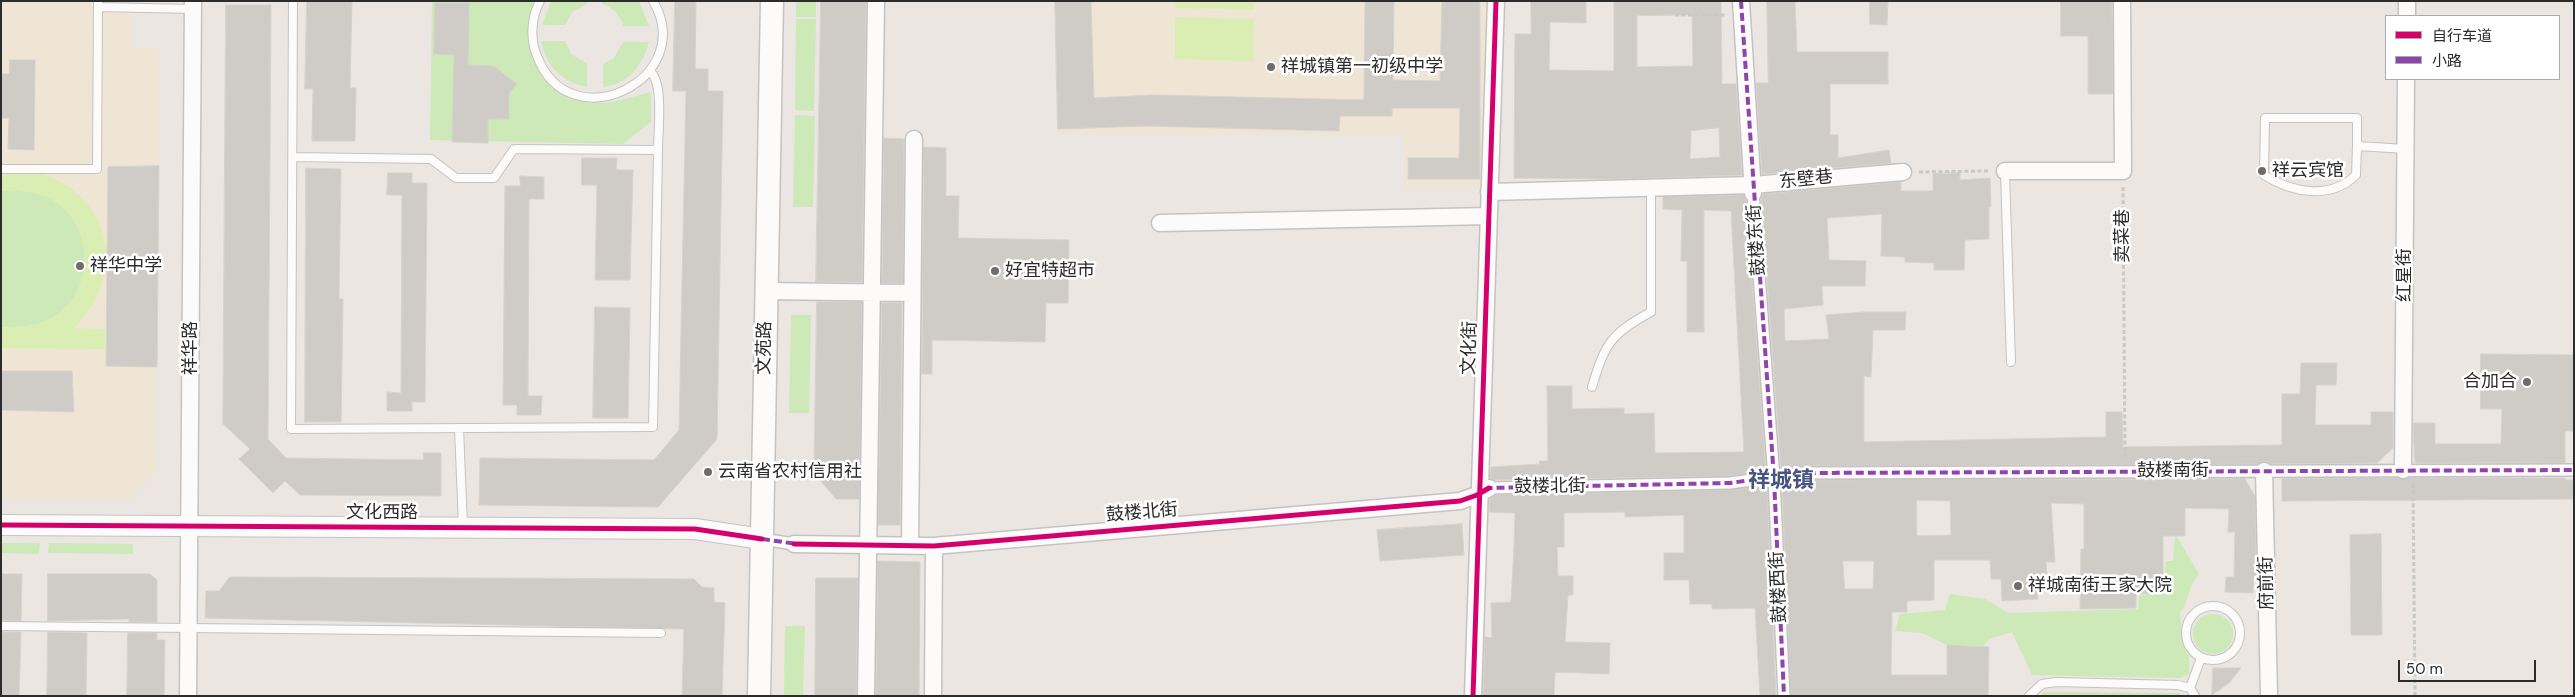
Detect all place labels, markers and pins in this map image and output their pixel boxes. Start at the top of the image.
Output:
place label: 祥城镇第一初级中学 [1281,56,1443,78]
marker: 祥城镇第一初级中学 [1265,61,1277,73]
place label: 祥云宾馆 [2272,160,2344,182]
marker: 祥云宾馆 [2256,165,2268,177]
place label: 祥华中学 [90,255,162,277]
marker: 祥华中学 [74,260,86,272]
place label: 好宜特超市 [1005,260,1095,282]
marker: 好宜特超市 [989,265,1001,277]
place label: 合加合 [2463,371,2517,393]
marker: 合加合 [2521,376,2533,388]
place label: 云南省农村信用社 [718,461,862,483]
marker: 云南省农村信用社 [702,466,714,478]
place label: 祥城南街王家大院 [2028,575,2172,597]
marker: 祥城南街王家大院 [2012,580,2024,592]

